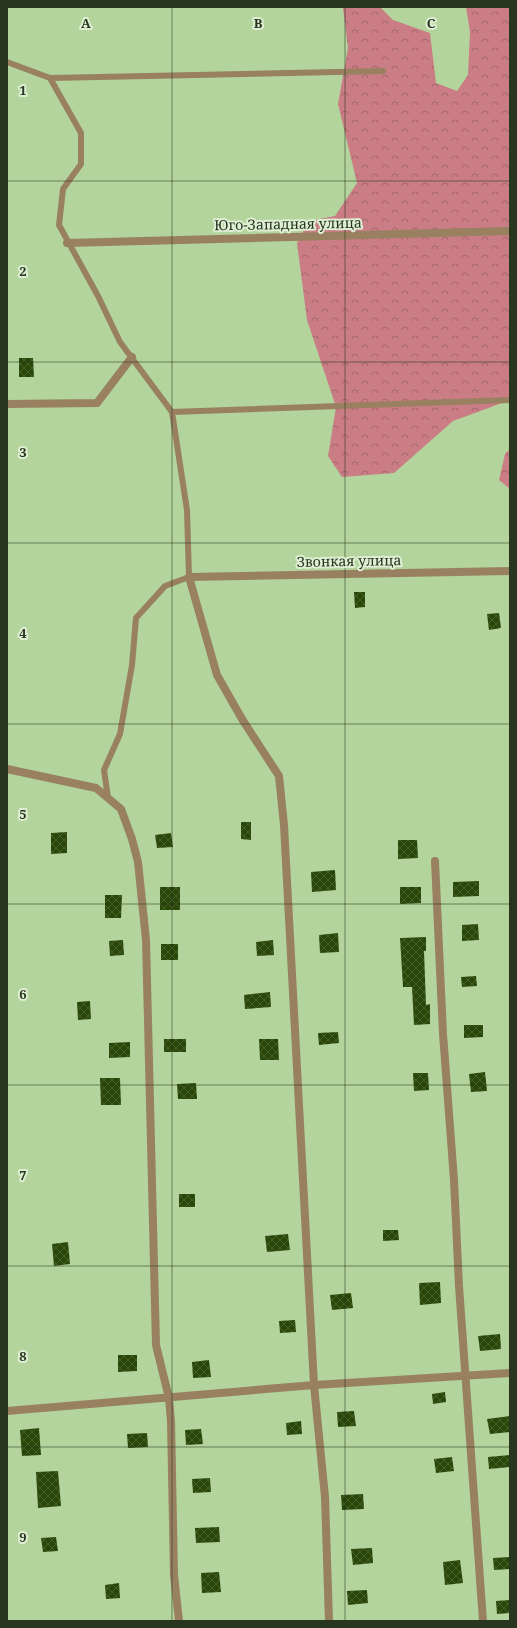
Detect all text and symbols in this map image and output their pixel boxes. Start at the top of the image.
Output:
text: A [81,14,91,32]
text: B [254,14,263,32]
text: C [427,14,436,32]
text: 1 [19,81,27,99]
street label: Юго-Западная улица [214,213,362,234]
text: 2 [19,262,27,280]
text: 3 [19,443,27,461]
street label: Звонкая улица [296,550,401,571]
text: 4 [19,624,27,642]
text: 5 [19,805,27,823]
text: 6 [19,985,27,1003]
text: 7 [19,1166,27,1184]
text: 8 [19,1347,27,1365]
text: 9 [19,1528,27,1546]

